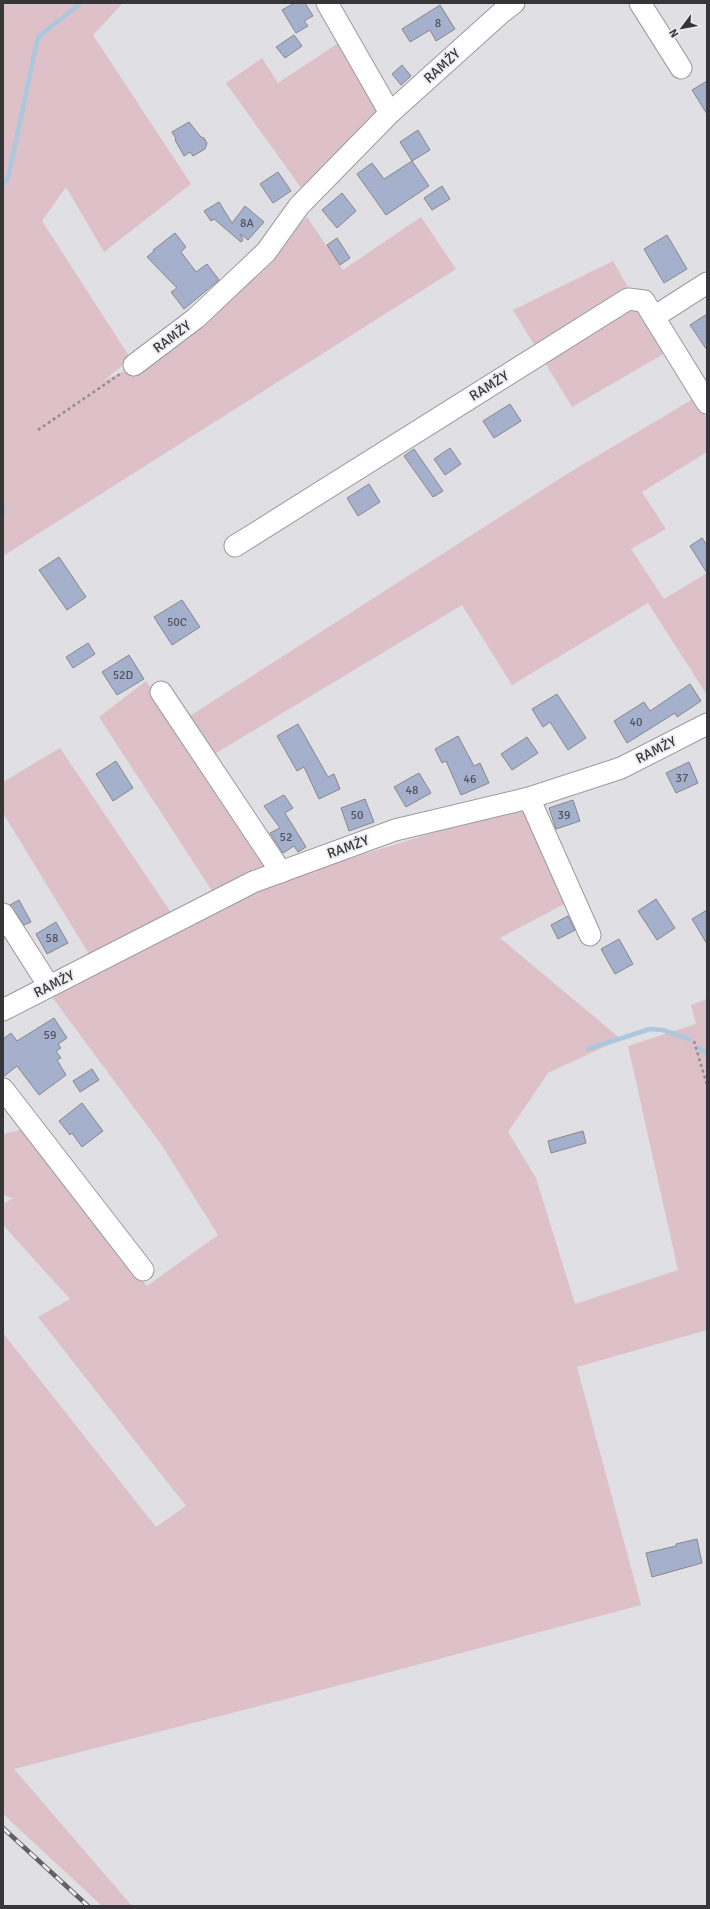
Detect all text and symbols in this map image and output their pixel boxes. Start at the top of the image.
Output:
north arrow [662,8,702,48]
house number: 8 [435,16,441,31]
text: N [666,26,681,40]
street label: RAMŻY [420,45,464,87]
house number: 8A [240,216,255,231]
street label: RAMŻY [150,317,194,357]
street label: RAMŻY [466,367,512,405]
house number: 50C [167,615,187,630]
house number: 52D [113,668,134,683]
house number: 40 [630,715,642,730]
street label: RAMŻY [633,733,679,767]
house number: 37 [676,771,688,786]
house number: 46 [464,772,476,787]
house number: 48 [406,783,418,798]
house number: 50 [351,808,363,823]
house number: 39 [558,808,570,823]
house number: 52 [280,830,292,845]
street label: RAMŻY [325,832,371,862]
house number: 58 [46,931,58,946]
street label: RAMŻY [31,967,77,1001]
house number: 59 [44,1028,56,1043]

